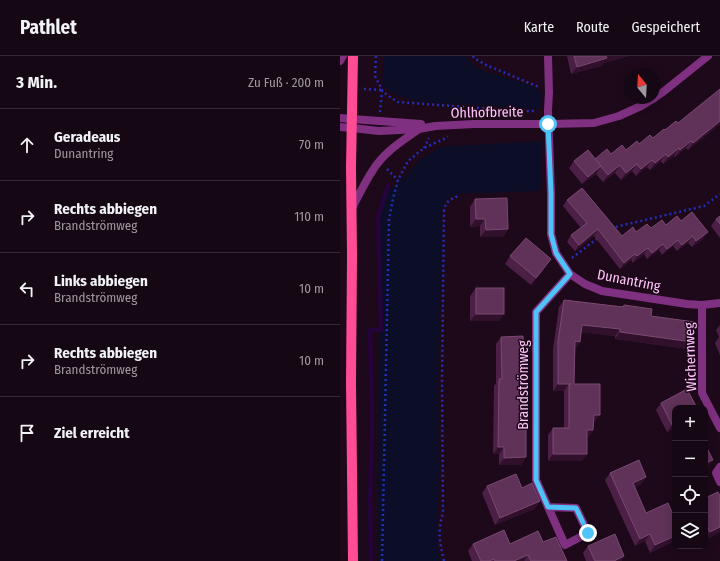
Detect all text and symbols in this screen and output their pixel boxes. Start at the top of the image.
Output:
text: Pathlet [20,16,77,39]
text: Karte [524,19,554,36]
text: Route [576,19,609,36]
text: Gespeichert [631,19,700,36]
north arrow [624,68,660,104]
text: 3 Min. [16,72,57,93]
text: Zu Fuß · 200 m [248,75,324,90]
street label: Ohlhofbreite [451,103,524,122]
route start [539,115,557,133]
text: Geradeaus [54,128,120,146]
icon: ahead [16,134,38,156]
text: 70 m [299,137,324,152]
text: Dunantring [54,146,113,161]
text: Rechts abbiegen [54,200,157,218]
icon: right [16,206,38,228]
text: 110 m [294,209,324,224]
text: Brandströmweg [54,218,137,233]
street label: Dunantring [596,266,662,295]
text: Links abbiegen [54,272,148,290]
icon: left [16,278,38,300]
text: 10 m [299,281,324,296]
text: Brandströmweg [54,290,137,305]
street label: Wichernweg [681,322,700,392]
street label: Brandströmweg [515,340,532,430]
text: Rechts abbiegen [54,344,157,362]
icon: right [16,350,38,372]
text: 10 m [299,353,324,368]
text: Brandströmweg [54,362,137,377]
map controls [672,405,708,549]
button: + [672,405,708,441]
icon: arrive [16,422,38,444]
text: Ziel erreicht [54,424,129,442]
button: − [672,441,708,477]
button: locate [672,477,708,513]
button: layers [672,513,708,549]
route end [579,524,597,542]

